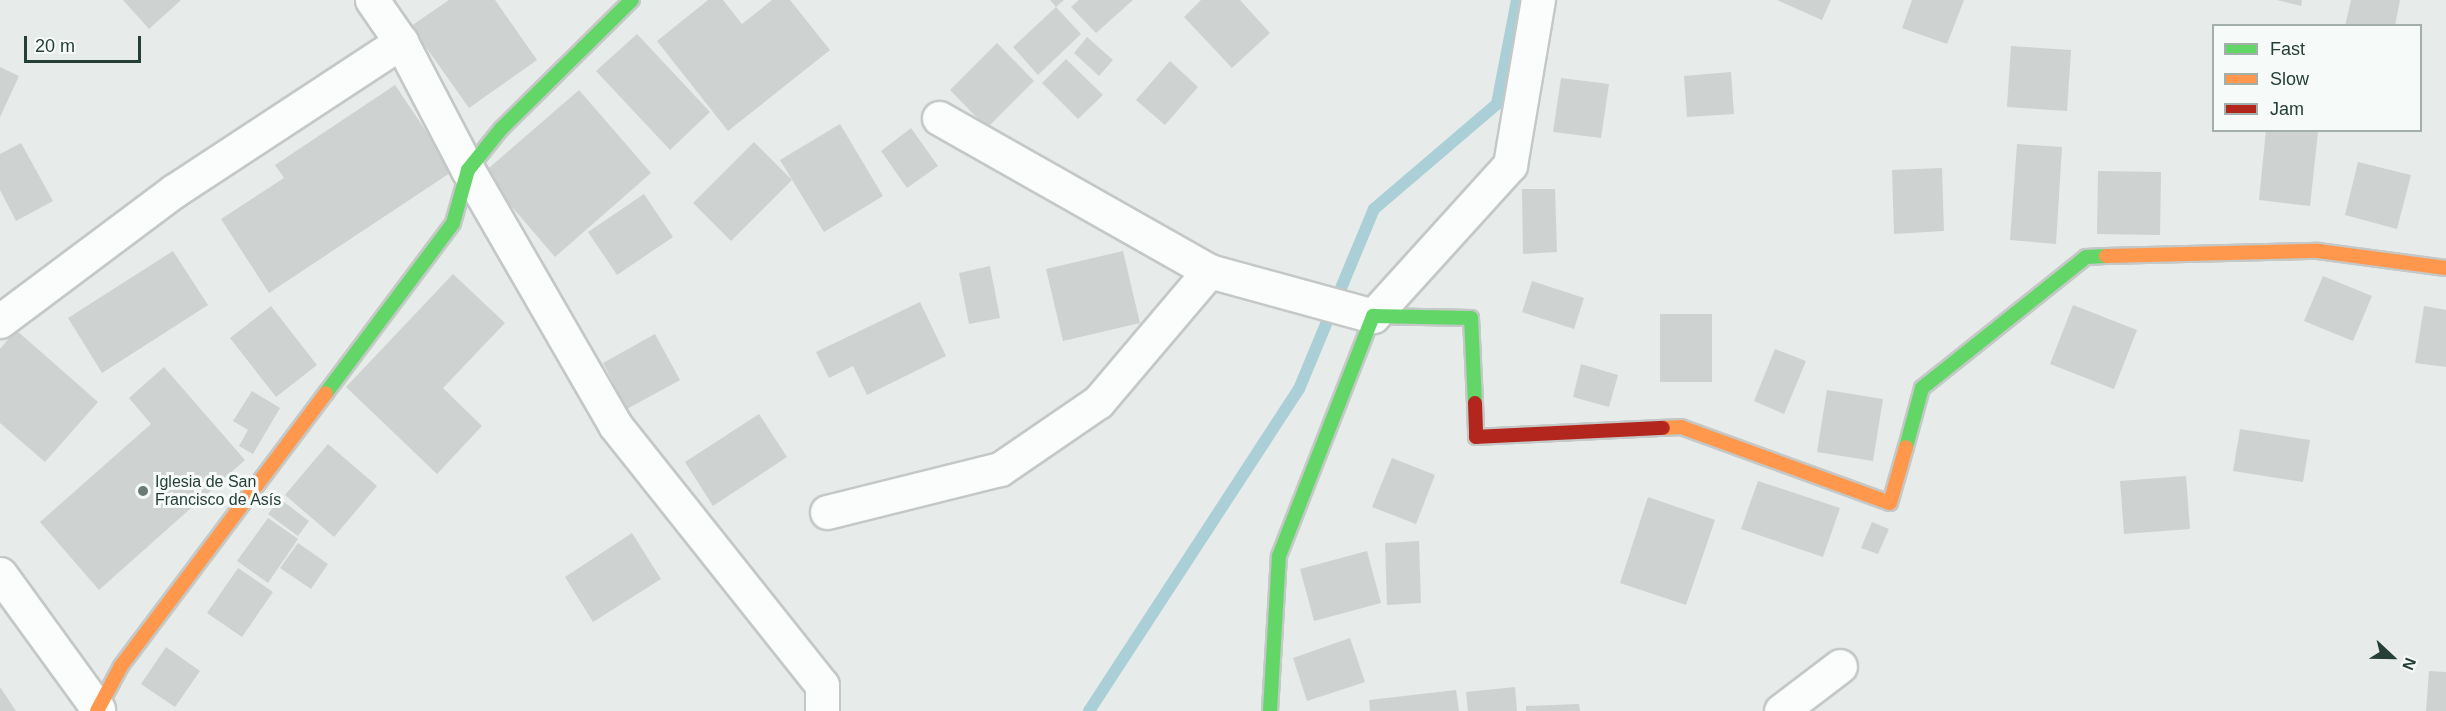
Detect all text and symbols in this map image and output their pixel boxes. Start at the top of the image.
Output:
scale bar [27,24,144,62]
legend [2212,24,2422,132]
text: 20 m [35,36,75,56]
text: Fast [2270,39,2305,59]
text: Slow [2270,69,2309,89]
text: Jam [2270,99,2304,119]
place label: Iglesia de San Francisco de Asís [155,472,282,510]
marker: Iglesia de San Francisco de Asís [136,484,150,498]
north arrow [2362,627,2422,687]
text: N [2399,655,2419,672]

